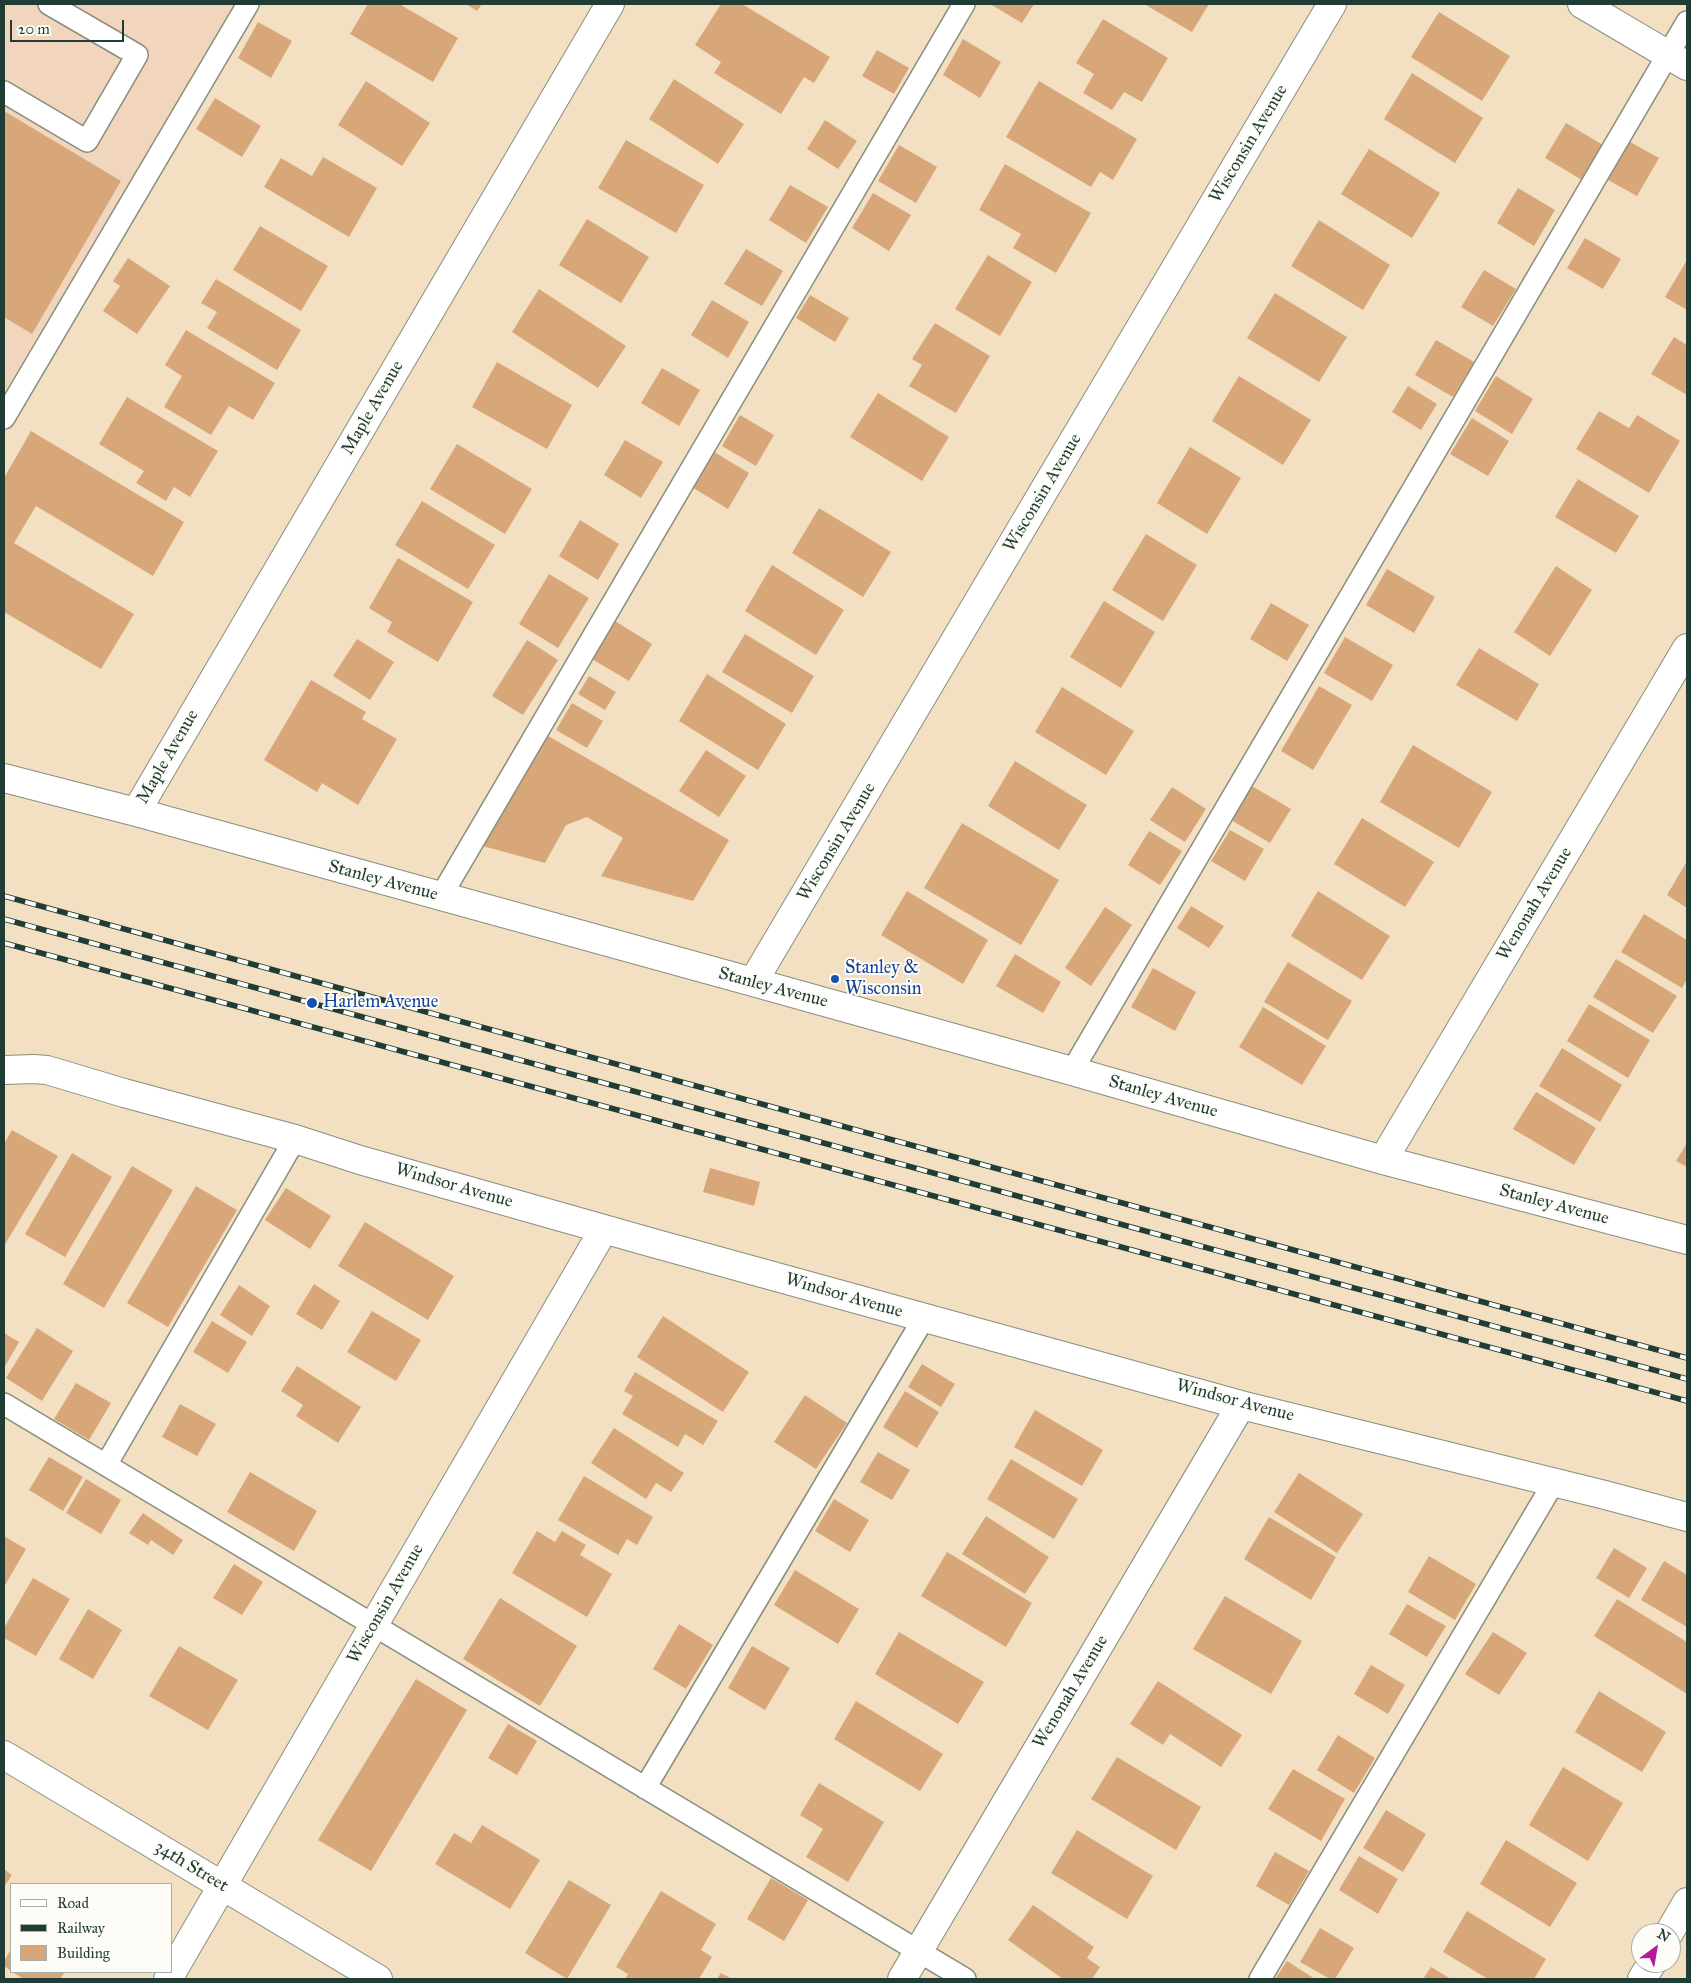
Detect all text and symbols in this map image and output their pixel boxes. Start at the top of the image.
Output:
scale bar [12,10,126,42]
text: 20 m [18,20,50,38]
street label: Wisconsin Avenue [1205,81,1293,207]
street label: Maple Avenue [337,357,409,459]
street label: Wisconsin Avenue [999,430,1087,556]
street label: Maple Avenue [132,706,204,808]
street label: Wisconsin Avenue [793,779,881,905]
street label: Wenonah Avenue [1493,844,1577,964]
street label: Stanley Avenue [326,856,440,906]
place label: Stanley & Wisconsin [845,958,921,1001]
street label: Stanley Avenue [716,963,830,1013]
marker: Stanley & Wisconsin [829,973,841,985]
place label: Harlem Avenue [323,992,438,1014]
marker: Harlem Avenue [305,996,319,1010]
street label: Stanley Avenue [1106,1071,1220,1123]
street label: Windsor Avenue [393,1159,515,1213]
street label: Stanley Avenue [1497,1180,1611,1230]
street label: Windsor Avenue [783,1269,905,1323]
street label: Windsor Avenue [1174,1375,1296,1427]
street label: Wisconsin Avenue [343,1540,429,1668]
street label: Wenonah Avenue [1029,1632,1113,1752]
street label: 34th Street [150,1837,232,1897]
legend [10,1883,172,1973]
text: Road [57,1894,89,1912]
text: Railway [57,1919,105,1937]
north arrow [1631,1923,1681,1973]
text: N [1654,1925,1673,1946]
text: Building [57,1944,110,1962]

